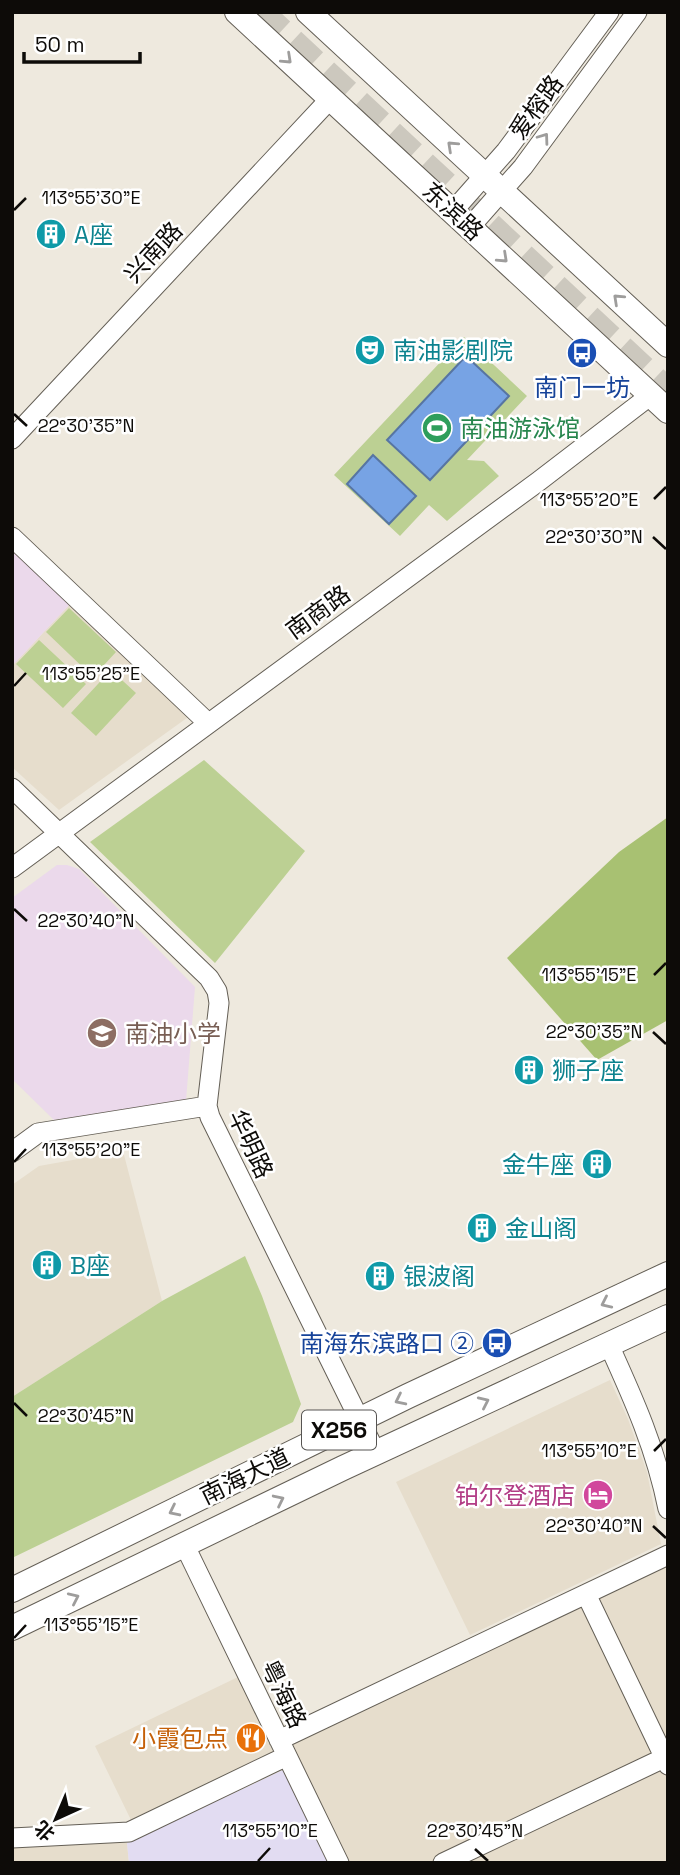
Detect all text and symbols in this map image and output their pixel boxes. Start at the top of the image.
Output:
scale bar [24,21,140,65]
text: 50 m [35,31,85,58]
one-way arrow [279,50,292,63]
street label: 爱榕路 [502,69,570,145]
one-way arrow [535,133,548,146]
one-way arrow [447,142,460,154]
street label: 东滨路 [416,175,490,247]
text: 113°55'30"E [41,186,141,209]
street label: 兴南路 [117,215,189,289]
building icon: A座 [34,217,68,251]
place label: A座 [74,219,113,250]
one-way arrow [495,249,508,262]
one-way arrow [613,295,626,307]
theatre icon: 南油影剧院 [353,333,387,367]
place label: 南油影剧院 [393,335,513,366]
bus stop icon: 南门一坊 [565,336,599,370]
place label: 南门一坊 [534,372,630,403]
sports icon: 南油游泳馆 [420,411,454,445]
place label: 南油游泳馆 [460,413,580,444]
text: 22°30'35"N [38,414,134,437]
text: 113°55'20"E [539,488,639,511]
text: 22°30'30"N [545,525,643,548]
street label: 南商路 [280,578,356,646]
text: 113°55'25"E [42,662,140,685]
text: 22°30'40"N [37,909,135,932]
text: 113°55'15"E [542,963,636,986]
school or university icon: 南油小学 [85,1016,119,1050]
place label: 南油小学 [125,1018,221,1049]
text: 22°30'35"N [546,1020,642,1043]
building icon: 狮子座 [512,1053,546,1087]
place label: 狮子座 [552,1055,624,1086]
street label: 华明路 [222,1105,280,1183]
text: 113°55'20"E [41,1138,141,1161]
building icon: 金牛座 [580,1147,614,1181]
place label: 金牛座 [502,1149,574,1180]
building icon: 金山阁 [465,1211,499,1245]
place label: 金山阁 [505,1213,577,1244]
building icon: B座 [30,1248,64,1282]
place label: B座 [70,1250,110,1281]
building icon: 银波阁 [363,1259,397,1293]
place label: 银波阁 [403,1261,475,1292]
one-way arrow [601,1295,613,1309]
bus stop icon: 南海东滨路口 ② [480,1326,514,1360]
place label: 南海东滨路口 ② [300,1328,474,1359]
one-way arrow [395,1392,407,1406]
one-way arrow [477,1396,490,1410]
text: 22°30'45"N [38,1404,134,1427]
road number: X256 [302,1410,376,1450]
text: 113°55'10"E [541,1439,637,1462]
street label: 南海大道 [195,1441,295,1511]
hotel icon: 铂尔登酒店 [581,1478,615,1512]
place label: 铂尔登酒店 [455,1480,575,1511]
one-way arrow [272,1494,284,1508]
one-way arrow [169,1503,181,1517]
text: 22°30'40"N [545,1514,643,1537]
one-way arrow [67,1593,79,1607]
text: 113°55'15"E [44,1613,138,1636]
street label: 粤海路 [254,1655,314,1733]
restaurant icon: 小霞包点 [234,1721,268,1755]
place label: 小霞包点 [132,1723,228,1754]
north arrow [21,1784,91,1854]
text: 北 [29,1815,60,1846]
text: 113°55'10"E [222,1819,318,1842]
text: 22°30'45"N [427,1819,523,1842]

